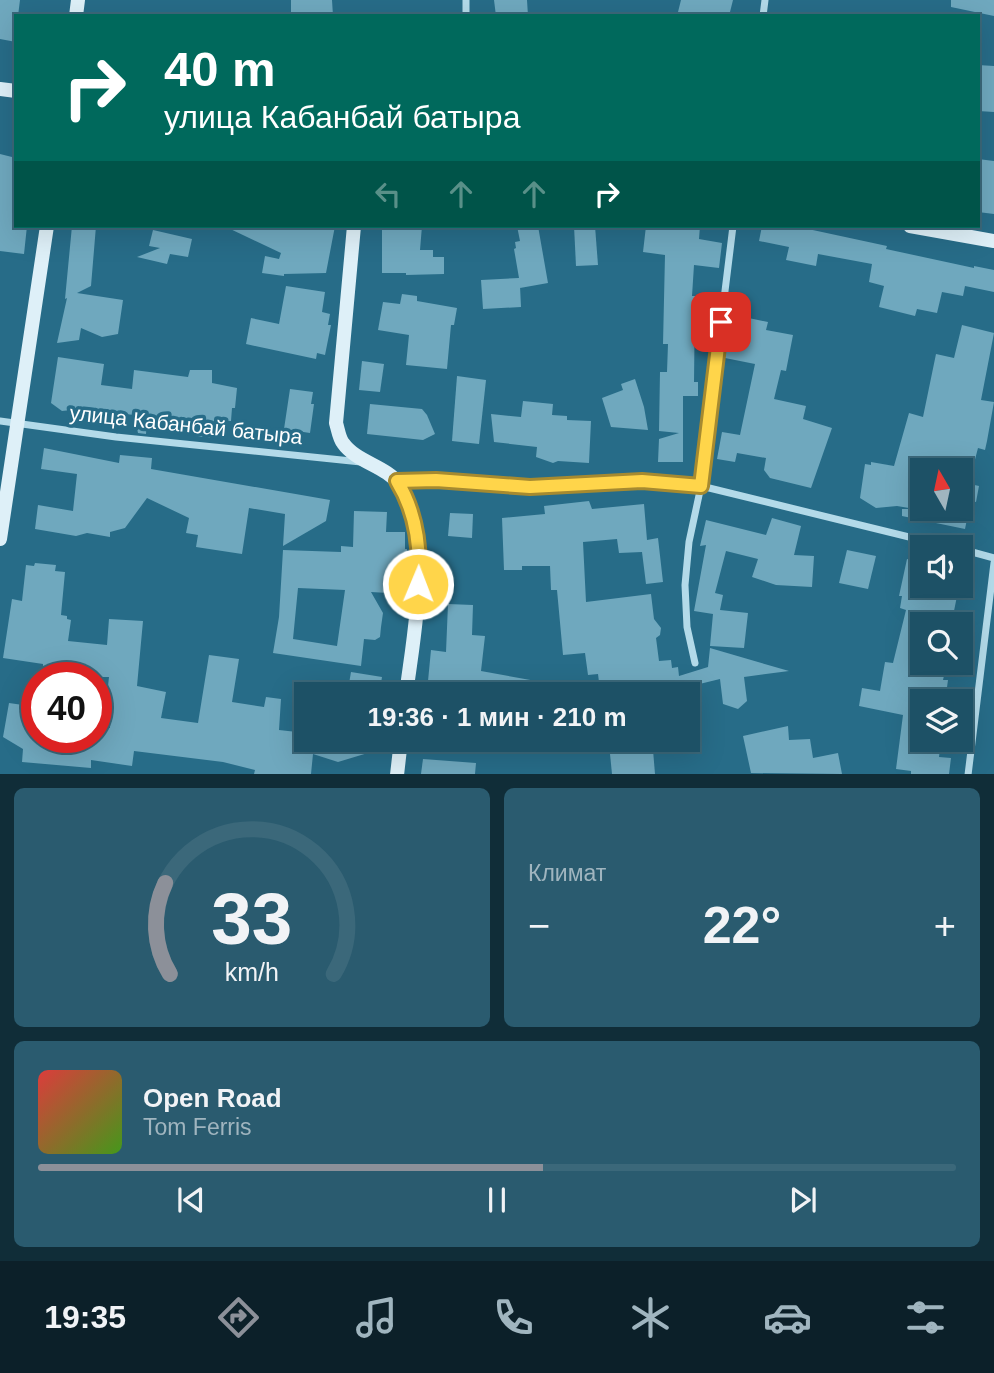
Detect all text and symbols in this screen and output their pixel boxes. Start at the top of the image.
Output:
icon: right [49,42,140,133]
text: 40 m [164,42,276,96]
text: улица Кабанбай батыра [164,99,520,135]
icon: left [369,175,407,213]
icon: ahead [442,175,480,213]
icon: ahead [515,175,553,213]
icon: right [588,175,626,213]
pin [691,292,751,352]
icon: arrive [702,303,740,341]
street label: улица Кабанбай батыра [69,401,304,448]
north arrow [910,458,973,522]
map controls [910,458,973,752]
button: sound [910,535,973,598]
position arrow [381,547,455,621]
button: search [910,612,973,675]
speed limit sign: 40 [21,662,112,753]
button: layers [910,689,973,752]
text: 19:36 · 1 мин · 210 m [367,702,627,732]
text: Климат [528,860,606,886]
text: 33 [212,878,292,959]
text: 22° [703,896,781,954]
text: − [528,905,550,947]
text: + [934,905,956,947]
text: km/h [225,957,279,985]
text: Open Road [143,1083,282,1113]
text: Tom Ferris [143,1114,252,1140]
icon: previous [172,1181,210,1219]
icon: pause [478,1181,516,1219]
icon: next [784,1181,822,1219]
icon: directions [214,1293,263,1342]
icon: music [352,1293,401,1342]
icon: phone [489,1293,538,1342]
icon: climate [626,1293,675,1342]
icon: car [763,1293,812,1342]
icon: filters [901,1293,950,1342]
text: 19:35 [44,1299,126,1335]

